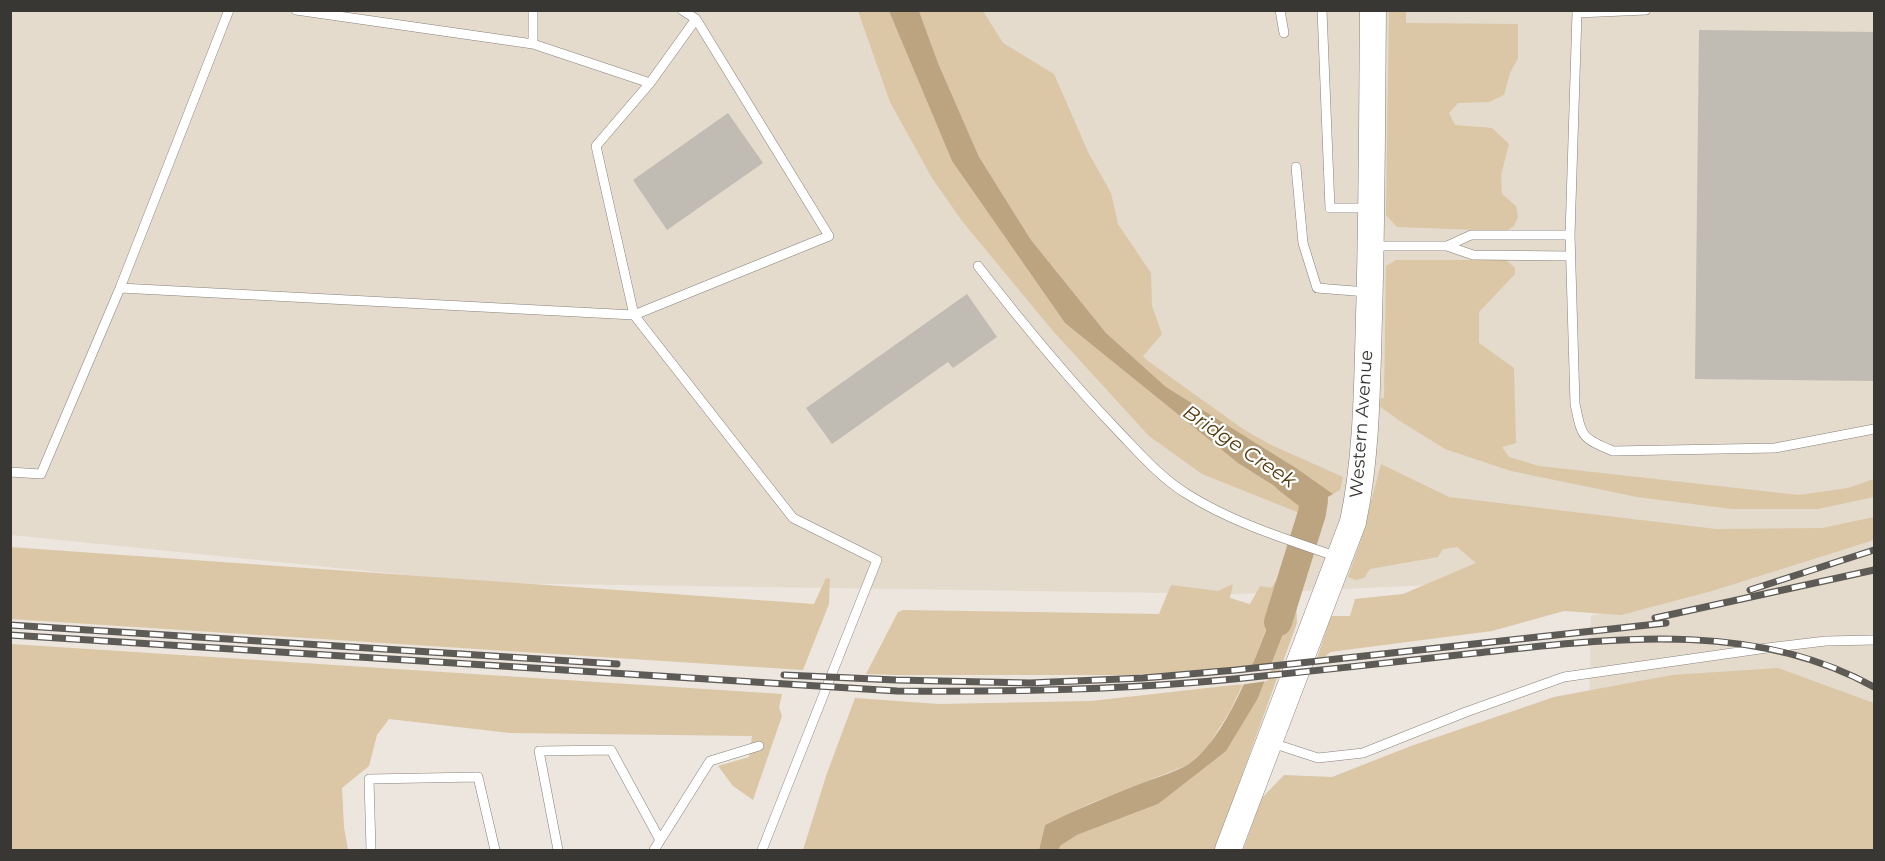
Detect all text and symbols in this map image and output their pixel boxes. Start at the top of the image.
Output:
street label: Western Avenue [1346,349,1378,499]
water label: Bridge Creek [1178,400,1300,494]

